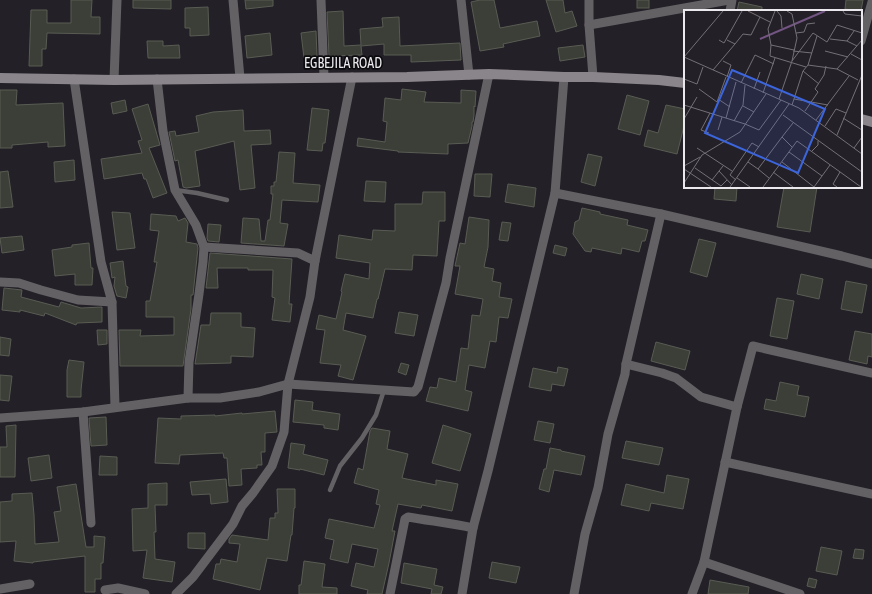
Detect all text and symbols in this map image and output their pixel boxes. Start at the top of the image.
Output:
inset map [684,10,862,188]
street label: EGBEJILA ROAD [304,55,382,71]

